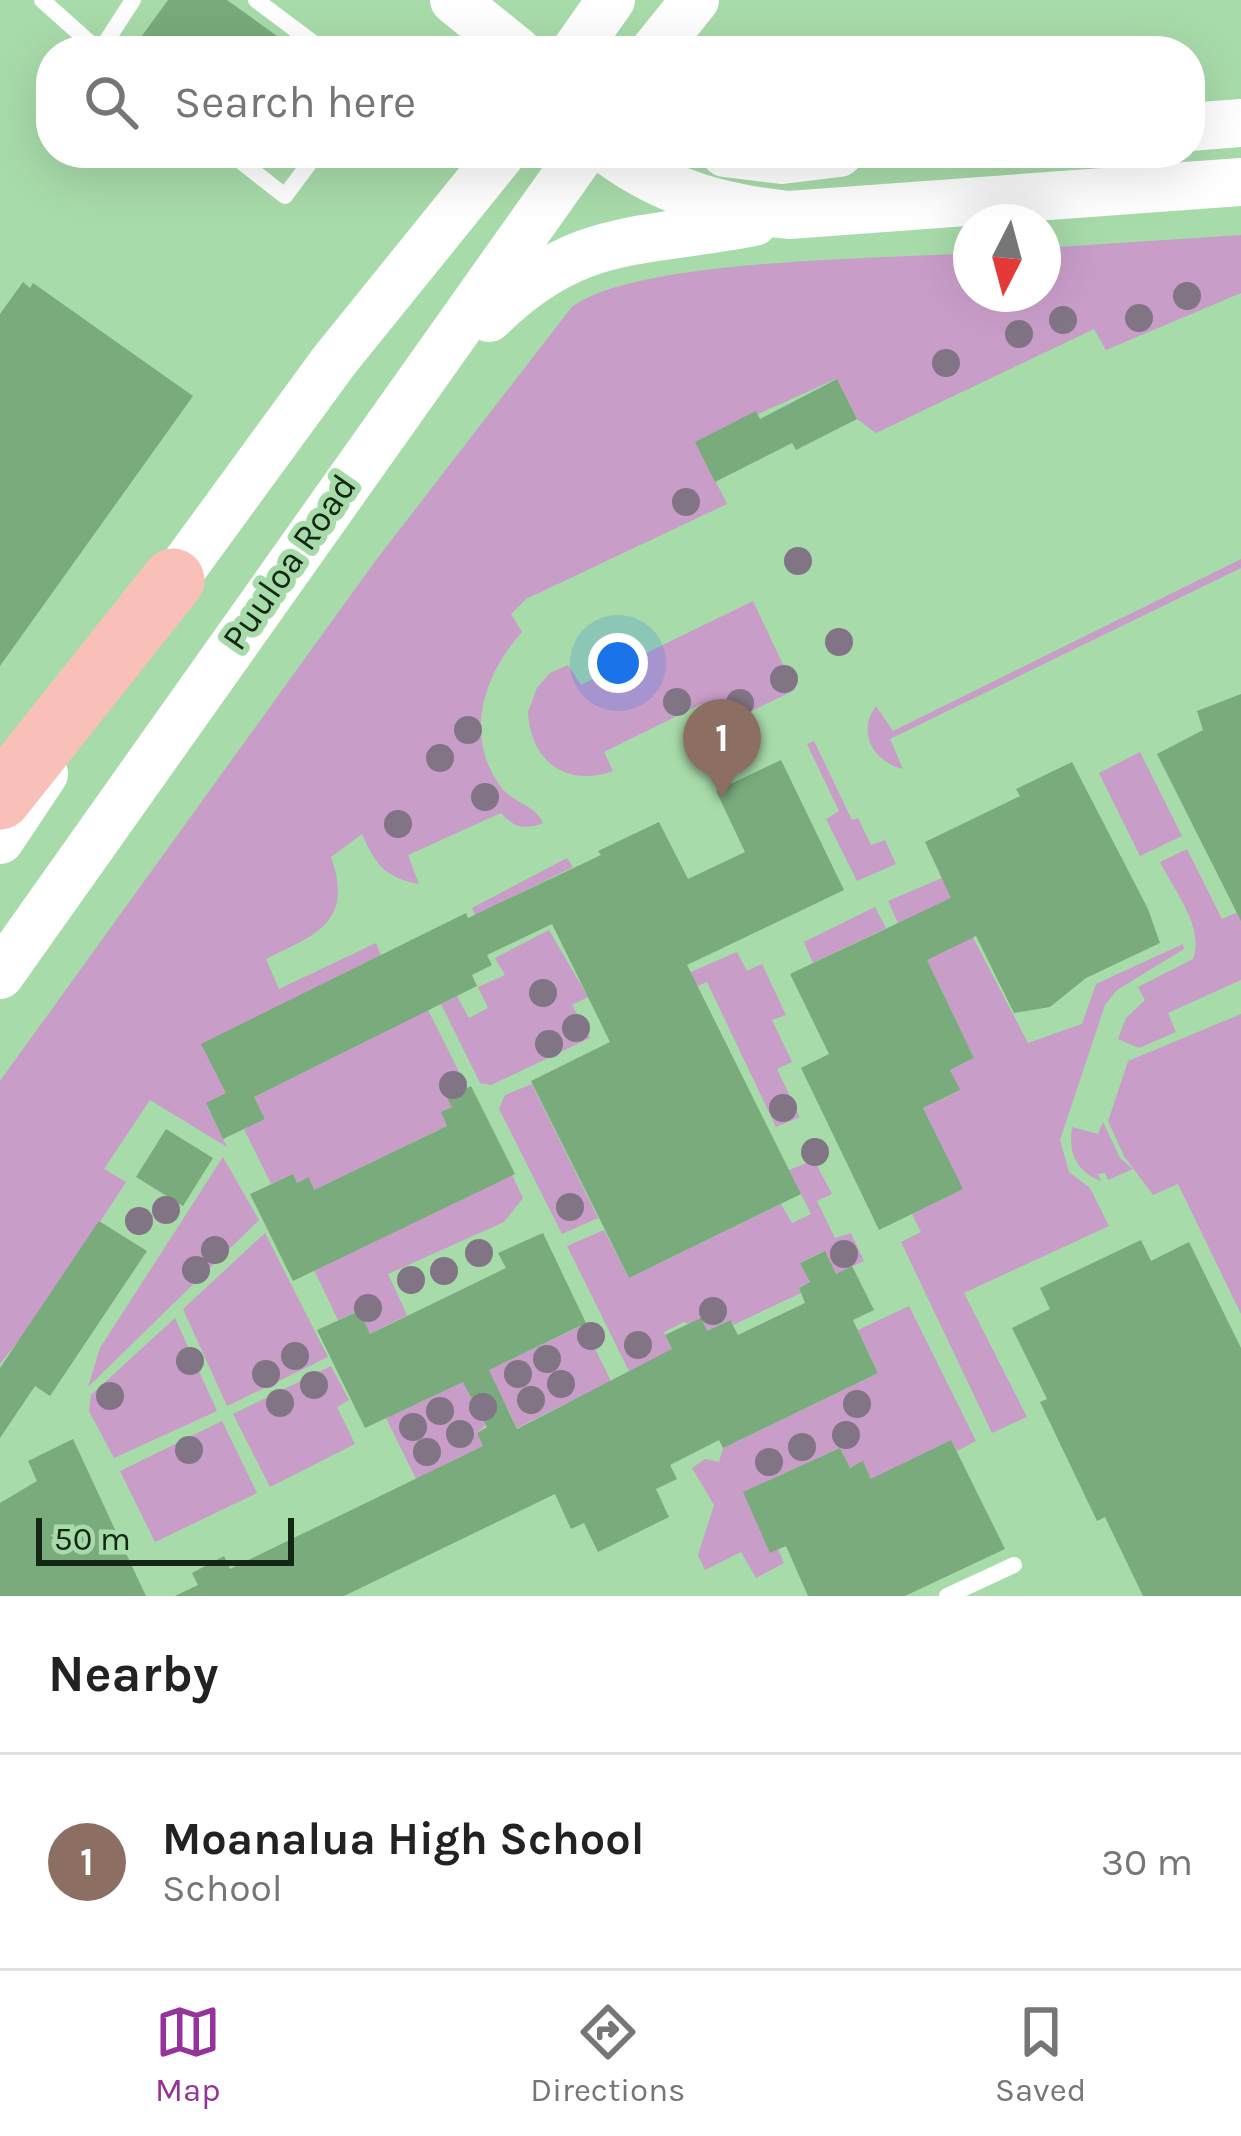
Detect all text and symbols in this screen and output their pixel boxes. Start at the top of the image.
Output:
search box [36,36,1205,168]
icon: search [78,69,144,135]
text: Search here [174,76,416,128]
north arrow [953,204,1061,312]
street label: Puuloa Road [213,466,365,658]
your location [588,633,648,693]
pin: 1 [683,699,761,798]
scale bar [36,1512,294,1565]
text: 50 m [54,1520,131,1558]
text: Nearby [48,1644,218,1704]
text: Moanalua High School [162,1813,644,1865]
text: 1 [80,1839,94,1885]
text: 30 m [1101,1839,1193,1885]
text: School [162,1865,283,1911]
tab: Map [155,1999,221,2109]
tab: Directions [530,1999,685,2109]
tab: Saved [995,1999,1086,2109]

